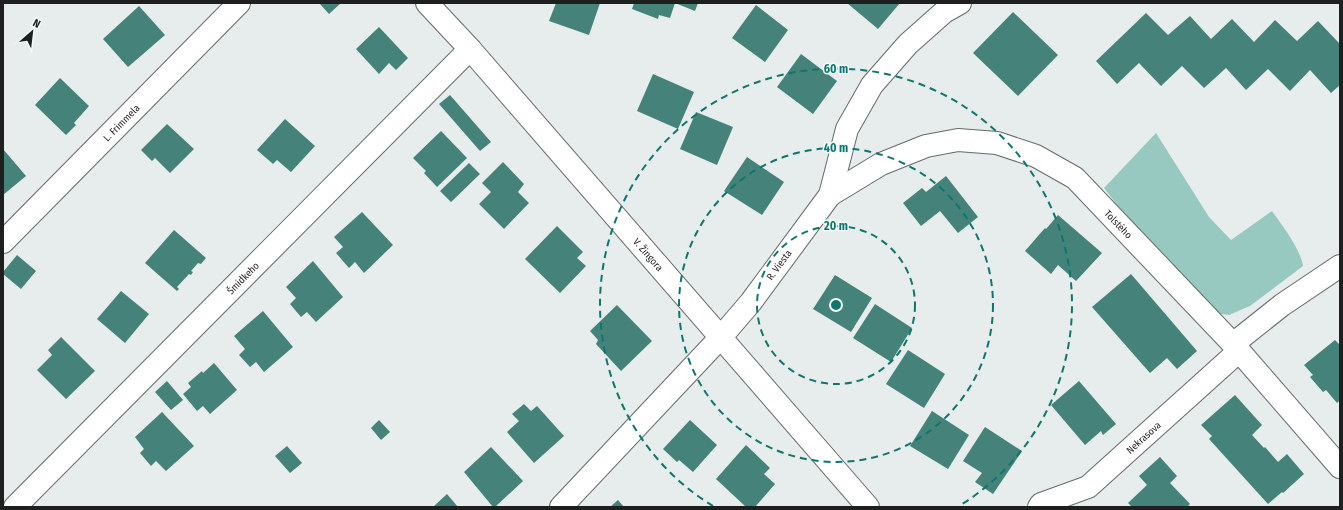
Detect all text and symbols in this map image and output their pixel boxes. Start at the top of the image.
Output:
north arrow [12,12,52,52]
text: N [30,16,42,31]
text: 60 m [824,62,848,76]
street label: L. Frimmela [101,102,143,144]
text: 40 m [824,141,848,155]
street label: Tolstého [1102,208,1134,241]
text: 20 m [823,219,848,233]
street label: V. Žingora [630,236,665,274]
street label: R. Viesta [764,248,795,283]
street label: Šmidkeho [223,260,262,297]
centre of rings [829,298,843,312]
street label: Nekrasova [1124,419,1164,457]

